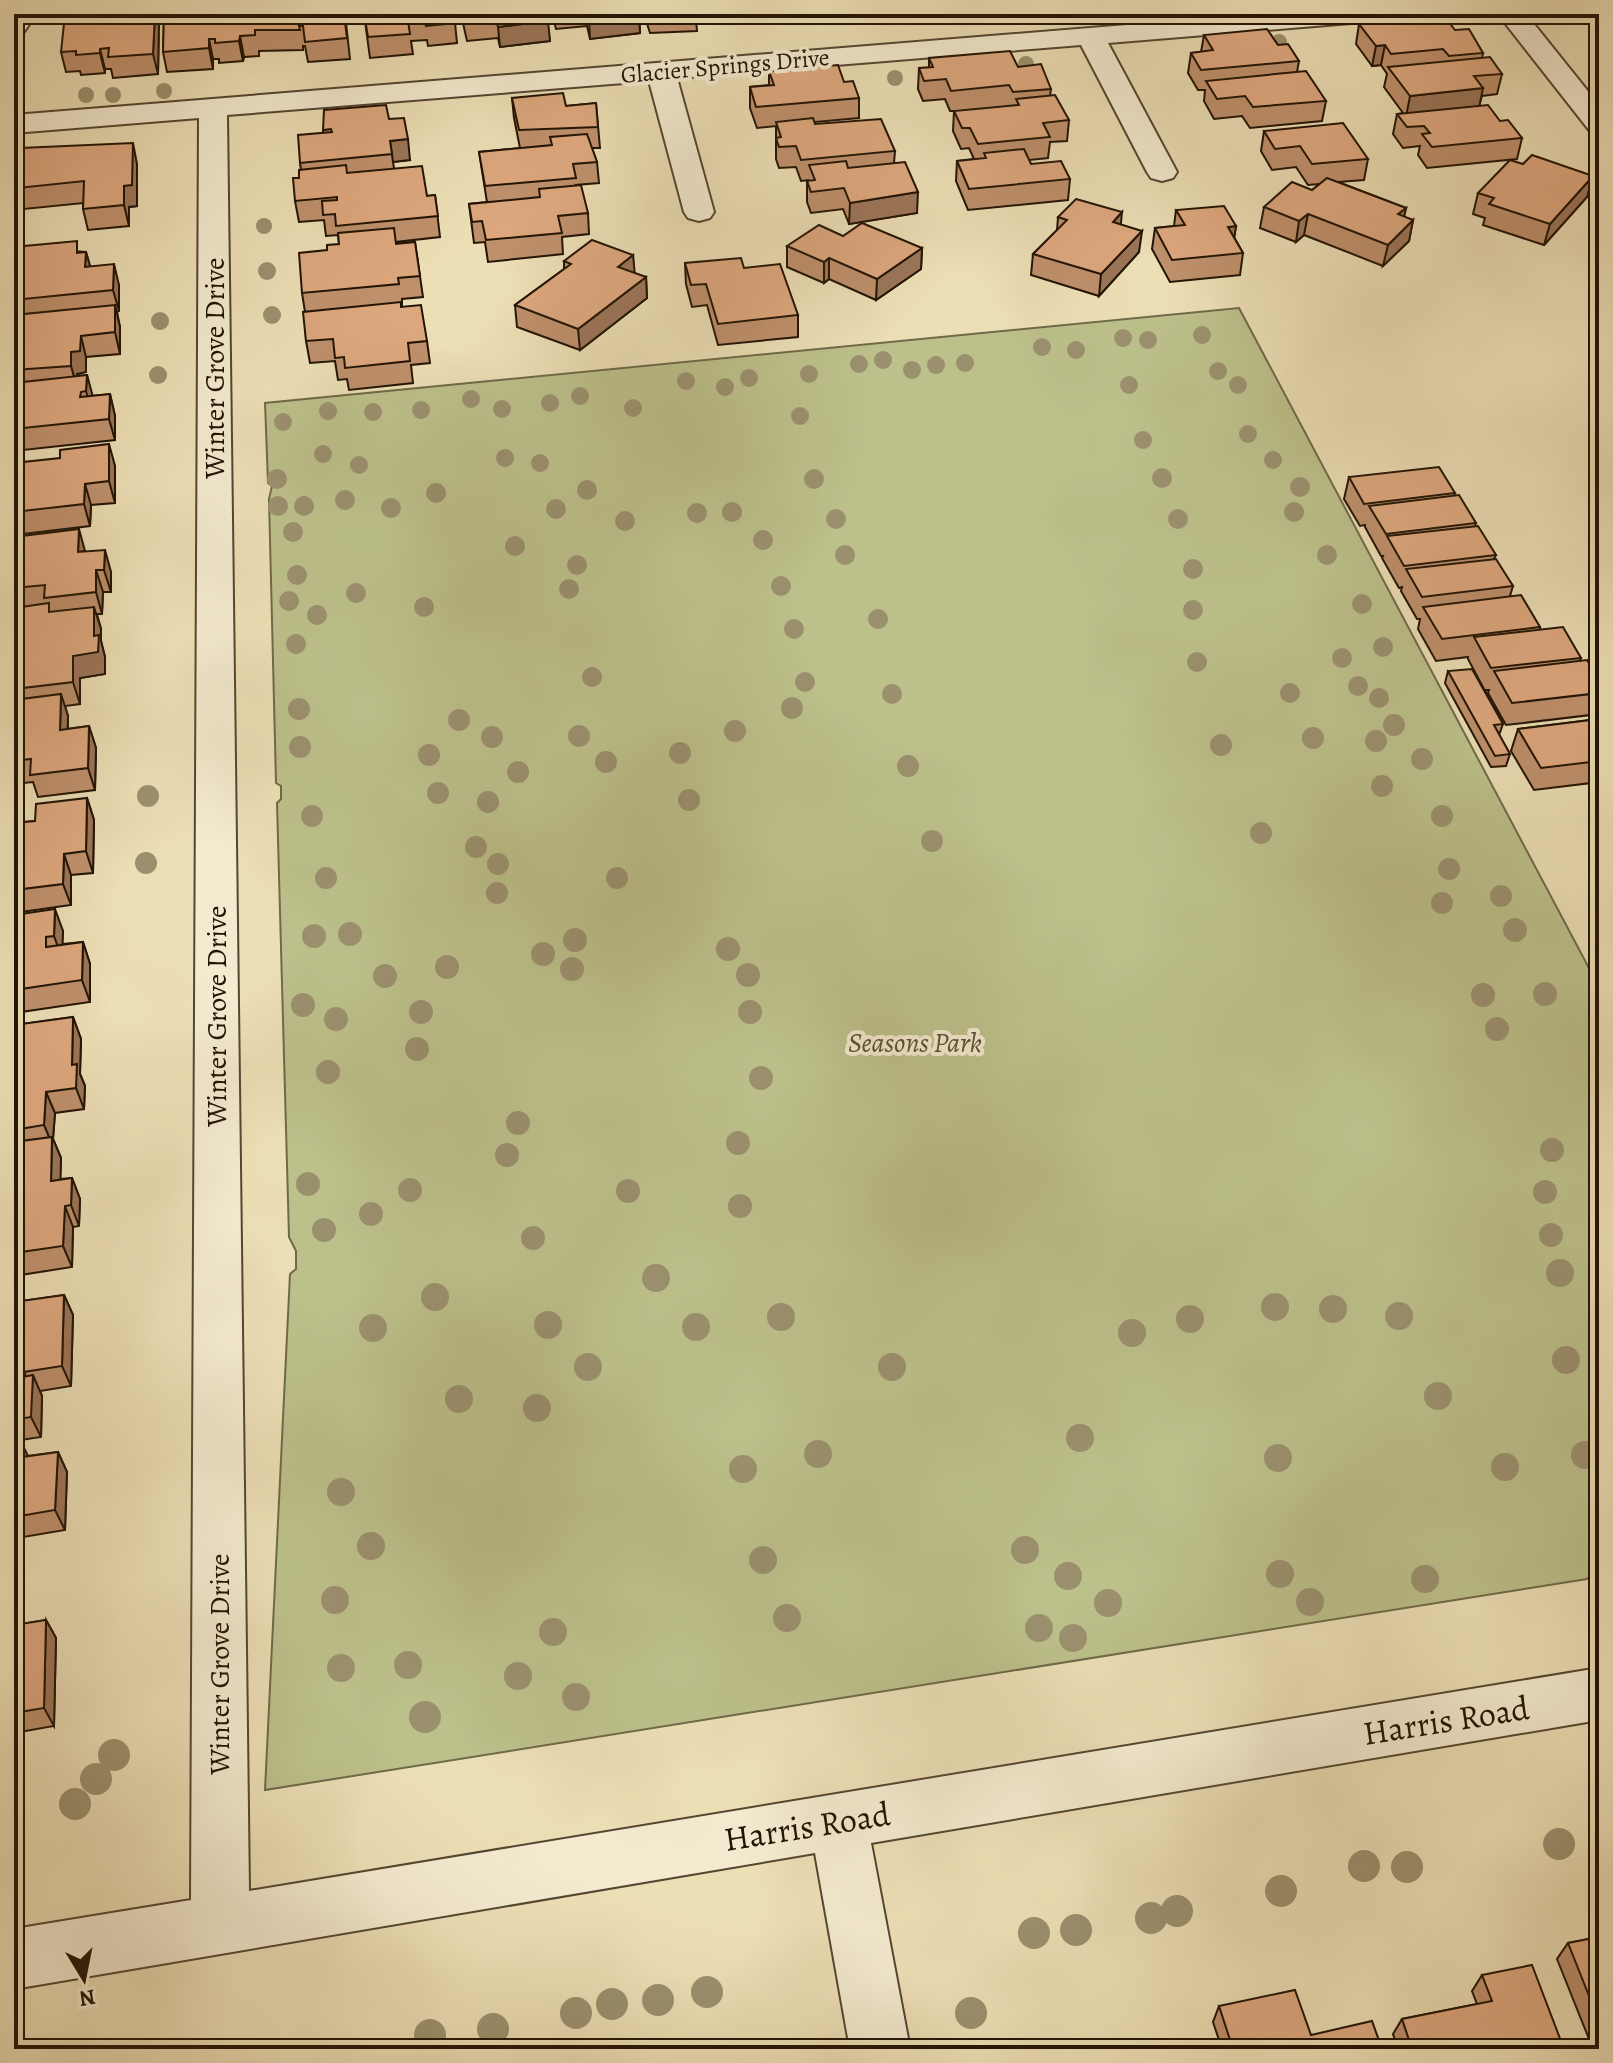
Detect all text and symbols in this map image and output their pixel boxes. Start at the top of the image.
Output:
street label: Glacier Springs Drive [619,41,831,91]
street label: Winter Grove Drive [196,257,234,480]
street label: Winter Grove Drive [198,905,236,1128]
park label: Seasons Park [848,1024,982,1062]
street label: Winter Grove Drive [201,1553,239,1776]
street label: Harris Road [1360,1684,1533,1757]
street label: Harris Road [721,1790,894,1863]
north arrow [44,1939,124,2019]
text: N [77,1982,98,2014]

